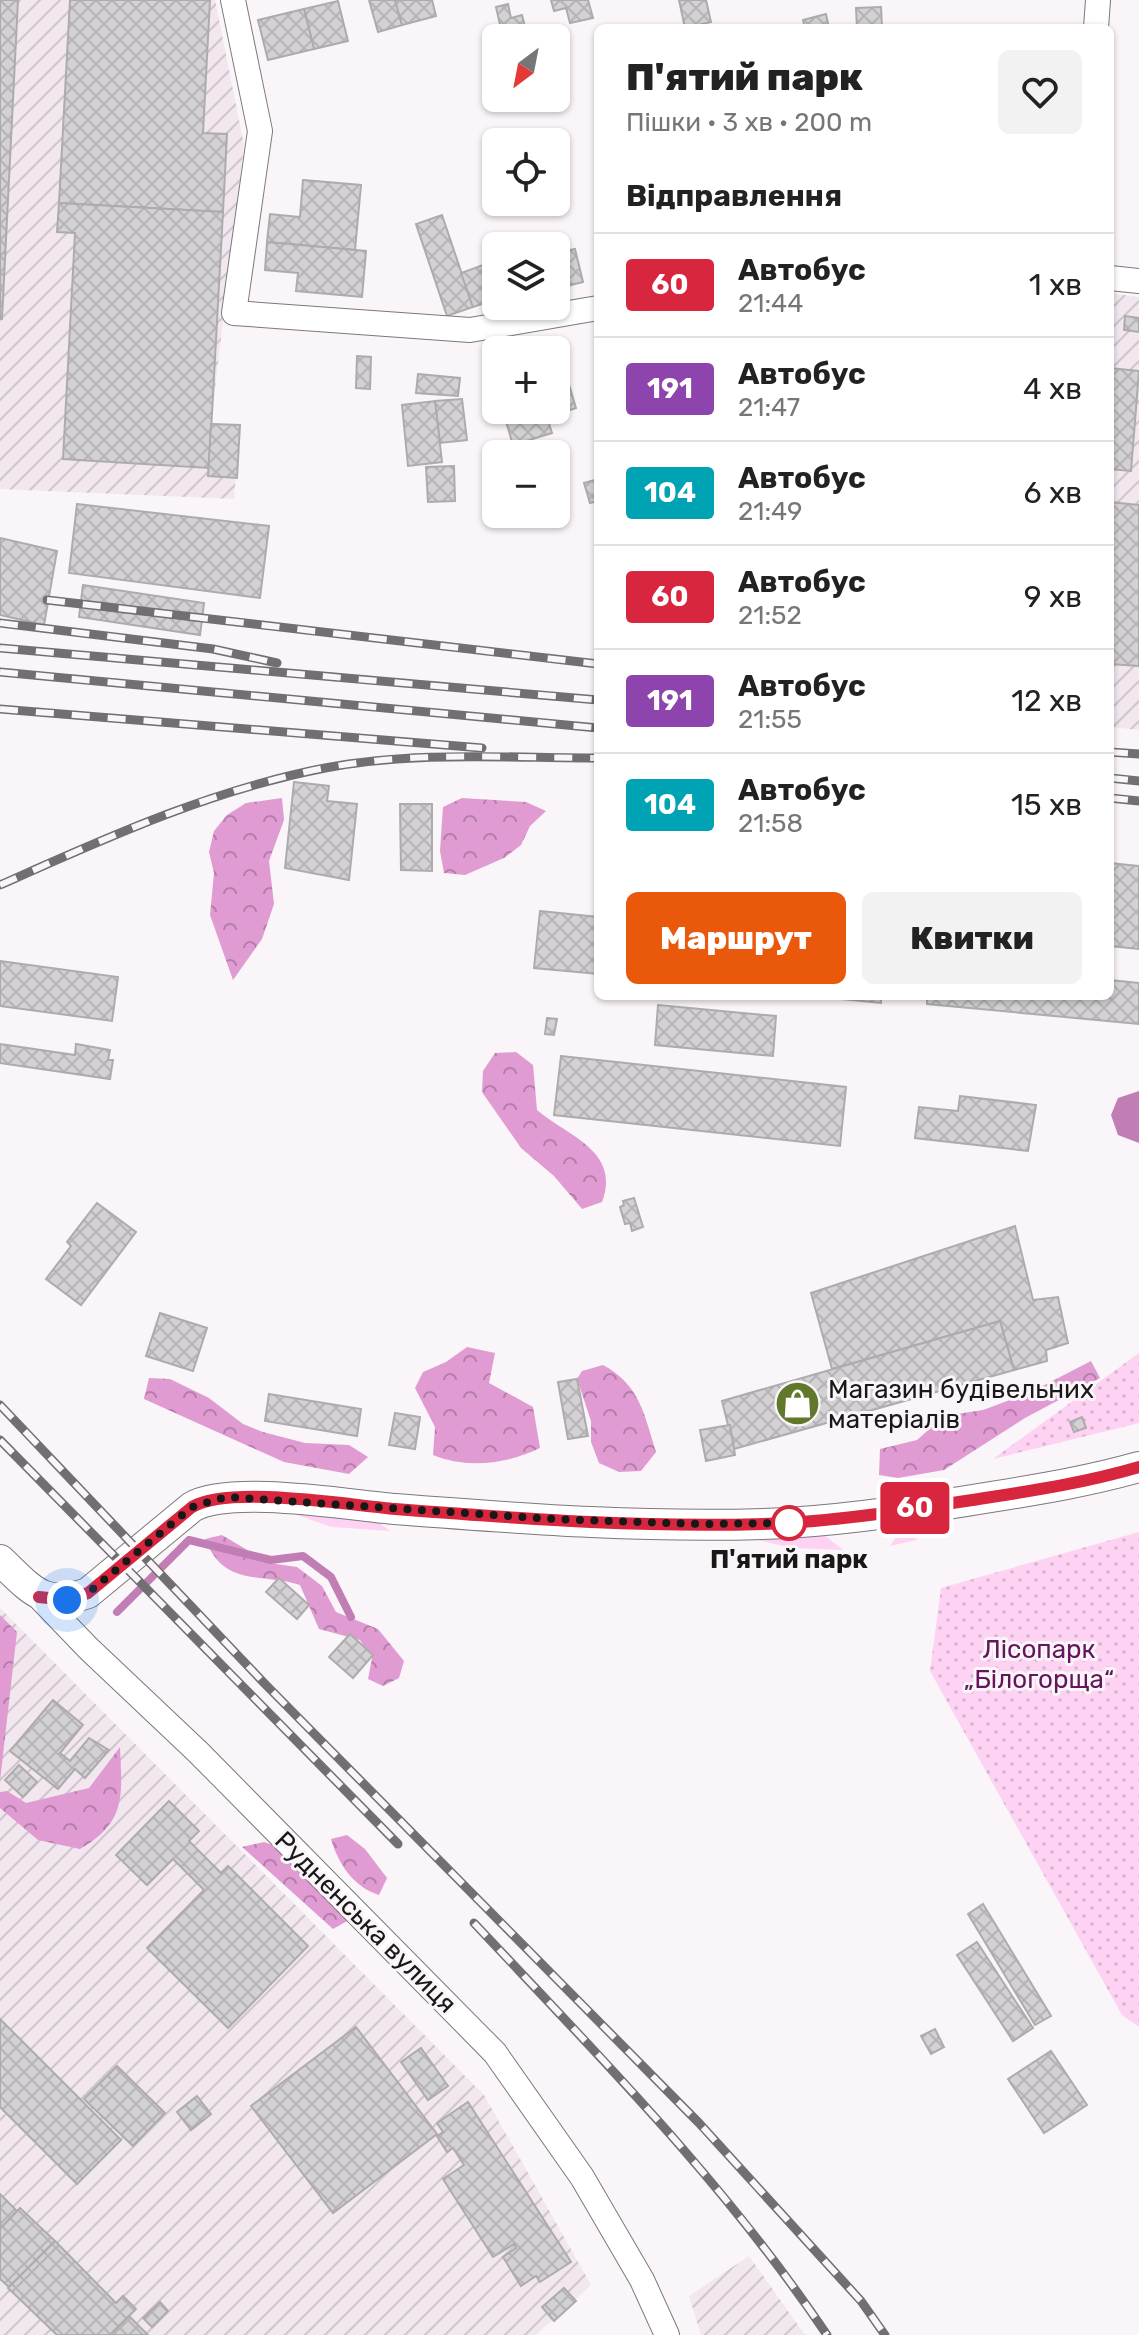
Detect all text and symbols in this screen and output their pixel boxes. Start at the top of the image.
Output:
north arrow [482,24,570,112]
map controls [482,24,570,528]
button: heart [998,50,1082,134]
text: П'ятий парк [626,54,863,100]
text: Пішки · 3 хв · 200 m [626,107,872,138]
button: locate [482,128,570,216]
text: Відправлення [626,178,842,214]
button: layers [482,232,570,320]
text: Автобус [738,252,866,288]
text: 1 хв [1029,267,1082,303]
text: 60 [651,268,689,301]
text: 21:44 [738,288,803,319]
button: + [482,336,570,424]
text: Автобус [738,356,866,392]
text: 4 хв [1023,371,1082,407]
text: 191 [647,372,693,405]
text: 21:47 [738,392,800,423]
button: − [482,440,570,528]
text: Автобус [738,460,866,496]
text: 6 хв [1024,475,1082,511]
text: 104 [644,476,696,509]
text: 21:49 [738,496,802,527]
text: Автобус [738,564,866,600]
text: 9 хв [1024,579,1082,615]
text: 60 [651,580,689,613]
text: 21:52 [738,600,802,631]
text: Автобус [738,668,866,704]
text: 12 хв [1011,683,1082,719]
text: 191 [647,684,693,717]
text: 21:55 [738,704,802,735]
text: Автобус [738,772,866,808]
text: 15 хв [1011,787,1082,823]
text: 104 [644,788,696,821]
text: 21:58 [738,808,803,839]
button: Маршрут [626,892,846,984]
button: Квитки [862,892,1082,984]
place label: Магазин будівельних матеріалів [828,1374,1094,1435]
shop icon: Магазин будівельних матеріалів [773,1380,821,1428]
line badge: 60 [879,1482,951,1534]
text: 60 [896,1491,934,1524]
marker: П'ятий парк [772,1506,806,1540]
place label: П'ятий парк [710,1544,868,1575]
your location [47,1580,87,1620]
park label: Лісопарк „Білогорща“ [964,1634,1114,1695]
street label: Рудненська вулиця [268,1825,463,2020]

